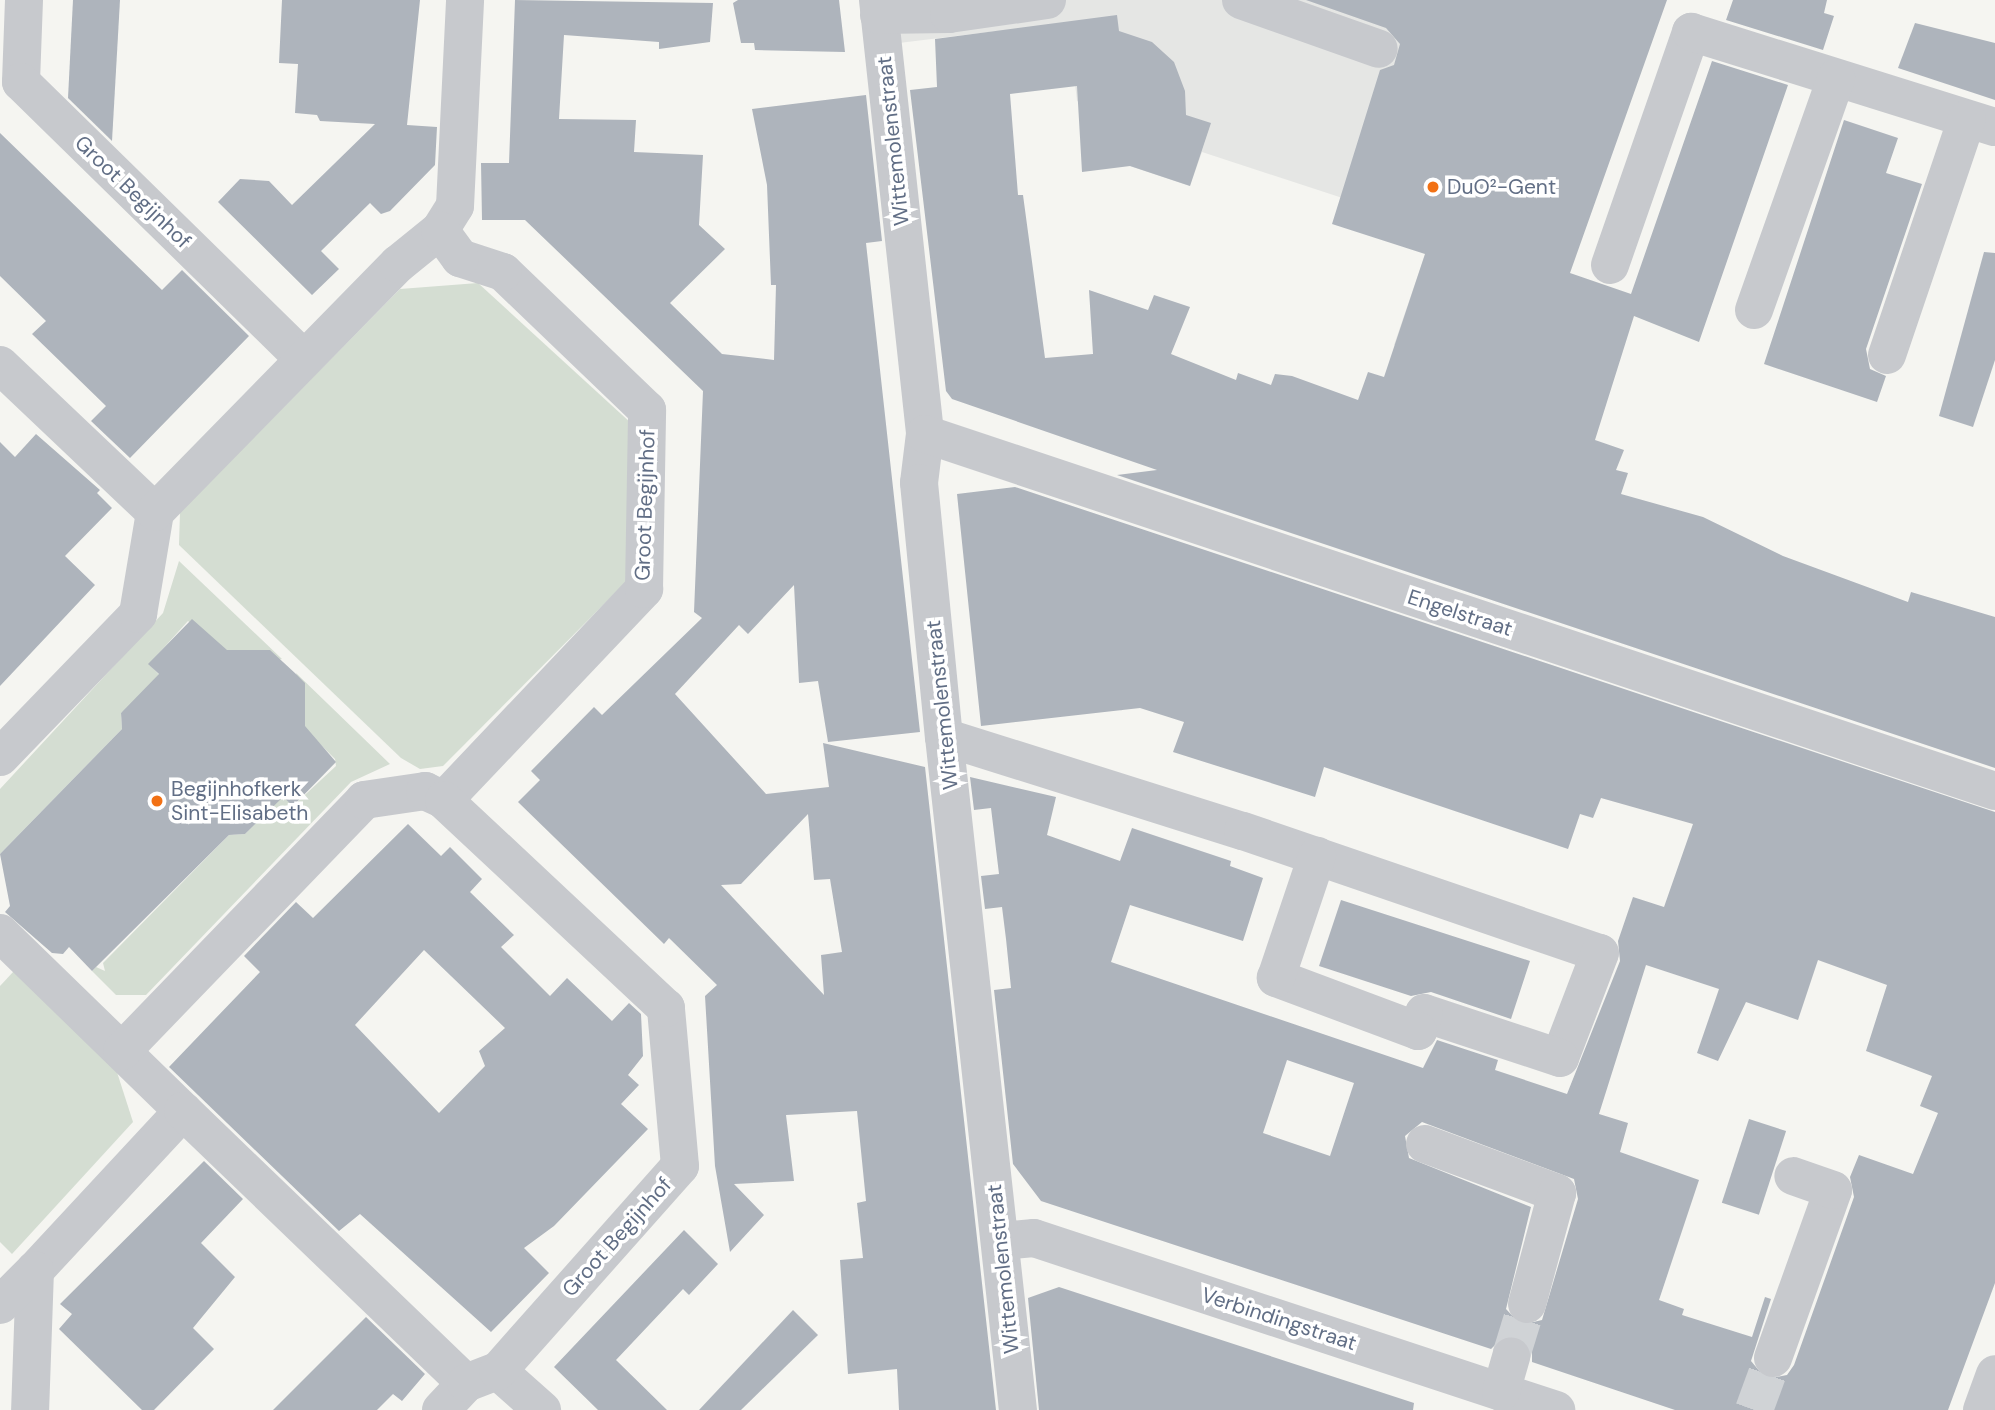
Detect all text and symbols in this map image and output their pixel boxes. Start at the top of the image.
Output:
street label: Wittemolenstraat [872,55,914,227]
street label: Groot Begijnhof [70,130,196,254]
place label: DuO²-Gent [1447,174,1556,200]
marker: DuO²-Gent [1425,179,1441,195]
street label: Groot Begijnhof [630,429,660,581]
street label: Engelstraat [1404,584,1516,642]
street label: Wittemolenstraat [921,619,963,791]
place label: Begijnhofkerk Sint-Elisabeth [171,776,308,826]
marker: Begijnhofkerk Sint-Elisabeth [149,793,165,809]
street label: Groot Begijnhof [557,1172,677,1302]
street label: Wittemolenstraat [982,1183,1024,1355]
street label: Verbindingstraat [1198,1282,1360,1356]

